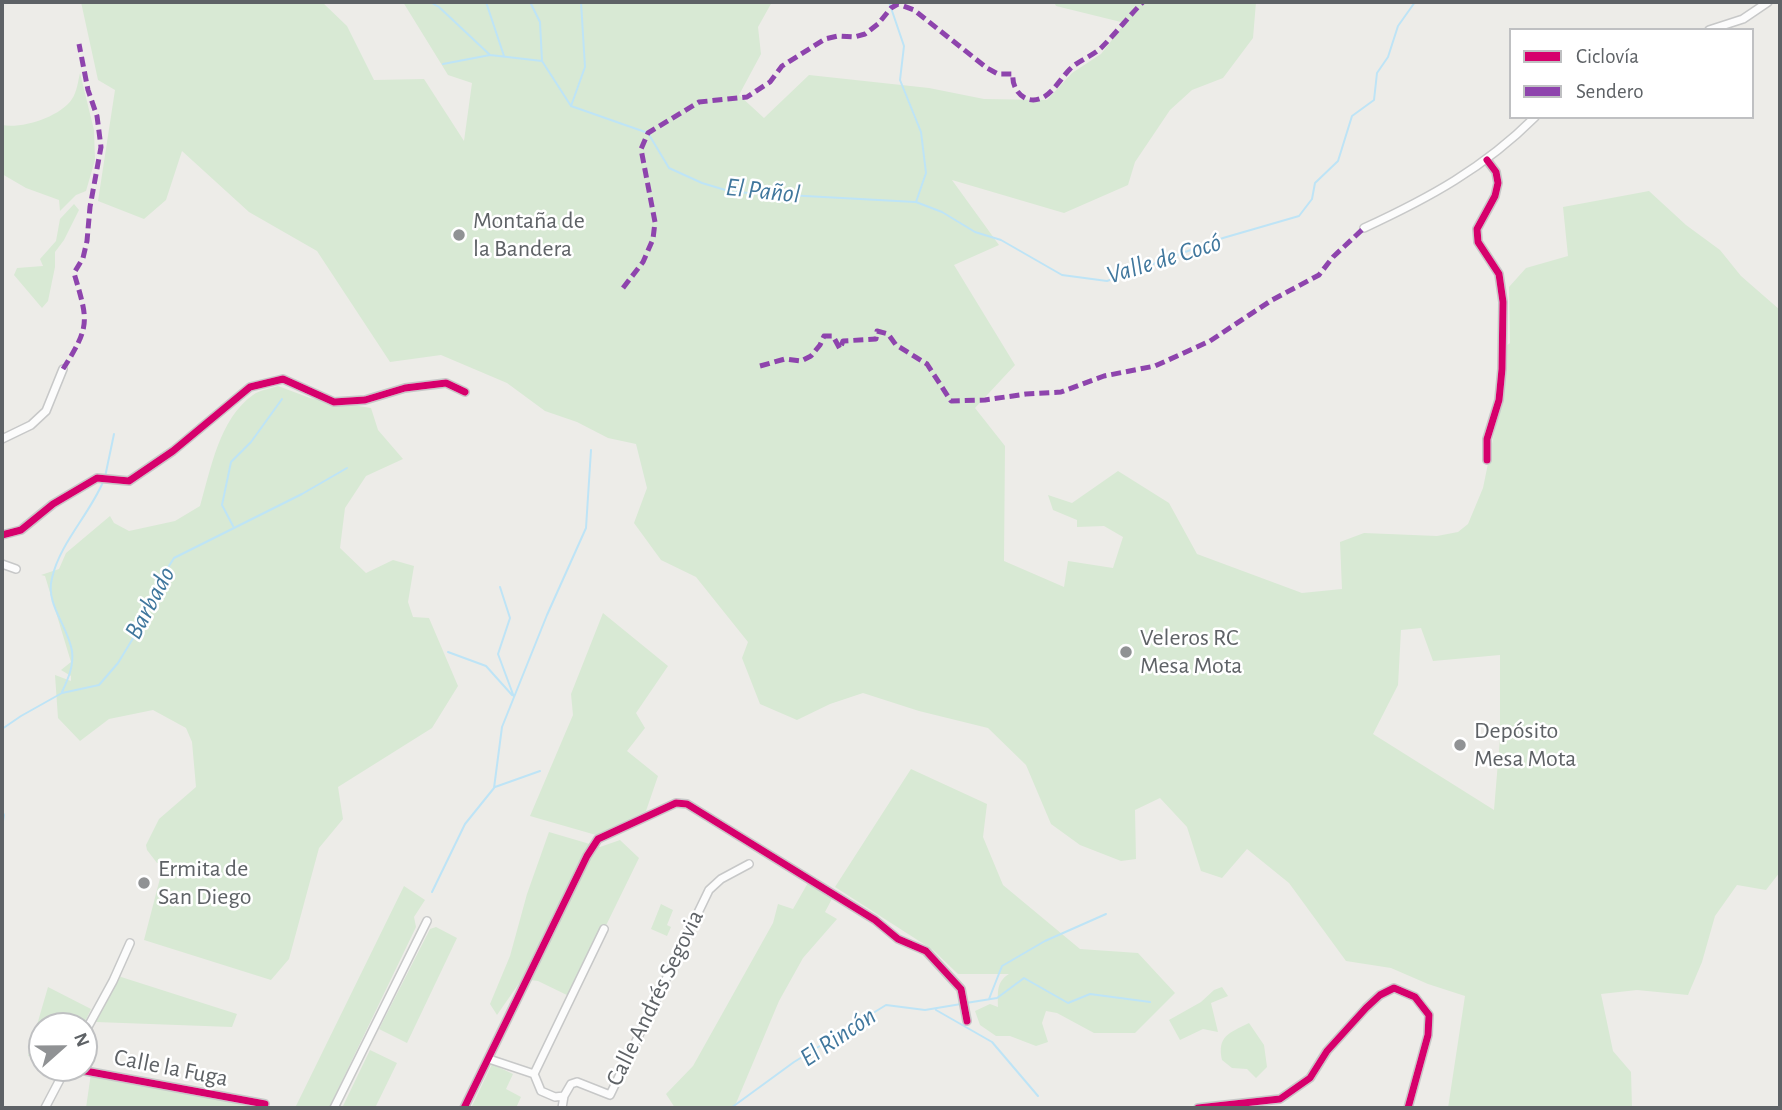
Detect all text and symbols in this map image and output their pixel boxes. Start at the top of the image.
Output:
legend [1509,28,1754,119]
text: Ciclovía [1576,46,1639,67]
text: Sendero [1576,81,1644,102]
water label: El Pañol [724,172,802,210]
place label: Montaña de la Bandera [473,207,585,263]
marker: Montaña de la Bandera [451,227,467,243]
water label: Valle de Cocó [1103,227,1225,291]
water label: Barbado [118,561,182,645]
place label: Veleros RC Mesa Mota [1140,624,1242,680]
marker: Veleros RC Mesa Mota [1118,644,1134,660]
place label: Depósito Mesa Mota [1474,717,1576,773]
marker: Depósito Mesa Mota [1452,737,1468,753]
place label: Ermita de San Diego [158,855,252,911]
marker: Ermita de San Diego [136,875,152,891]
street label: Calle Andrés Segovia [600,905,710,1091]
water label: El Rincón [794,1000,882,1074]
north arrow [28,1012,98,1082]
text: N [70,1030,92,1050]
street label: Calle la Fuga [112,1043,230,1093]

